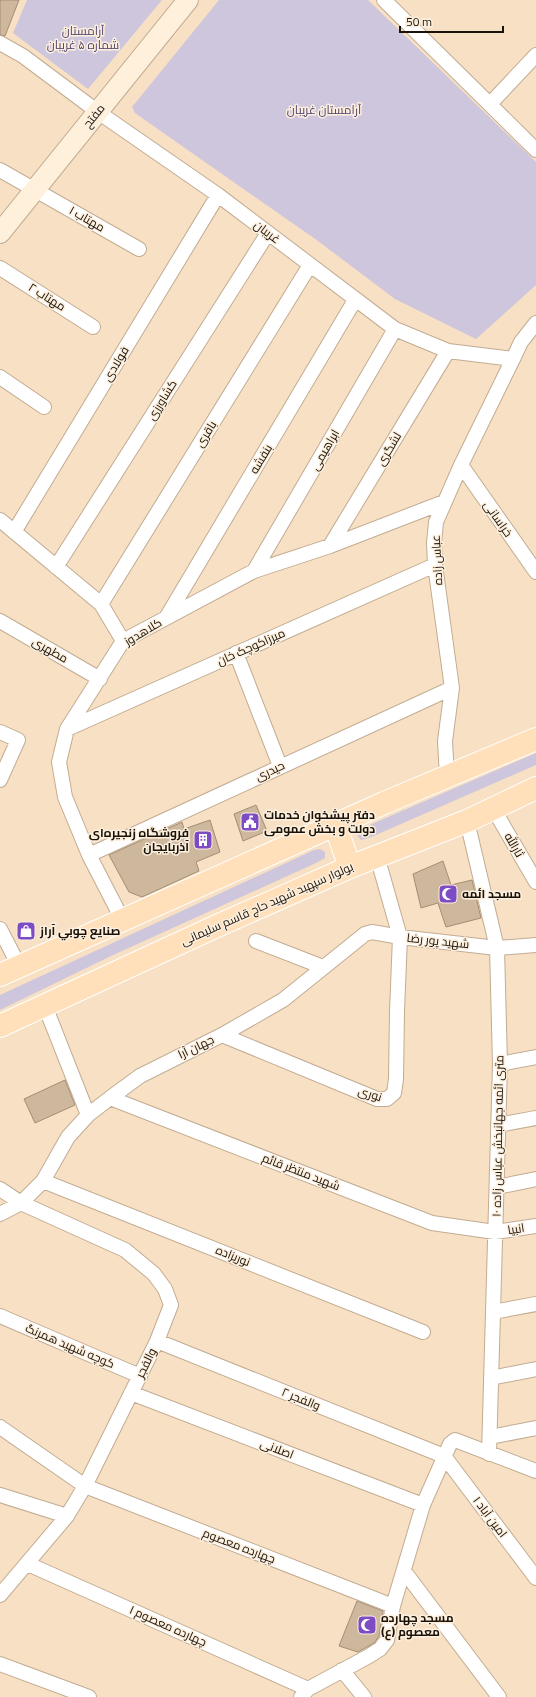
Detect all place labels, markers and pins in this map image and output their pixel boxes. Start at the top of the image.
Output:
place label: دفتر پیشخوان خدمات دولت و بخش عمومی [264,805,375,838]
public building icon: دفتر پیشخوان خدمات دولت و بخش عمومی [239,811,261,833]
place label: فروشگاه زنجیره‌ای آذربایجان [89,823,189,856]
building icon: فروشگاه زنجیره‌ای آذربایجان [192,829,214,851]
mosque icon: مسجد ائمه [437,883,459,905]
place label: مسجد ائمه [462,884,521,903]
shop icon: صنايع چوبي آراز [15,920,37,942]
place label: صنايع چوبي آراز [39,921,121,941]
place label: مسجد چهارده معصوم (ع) [381,1608,454,1641]
mosque icon: مسجد چهارده معصوم (ع) [356,1614,378,1636]

